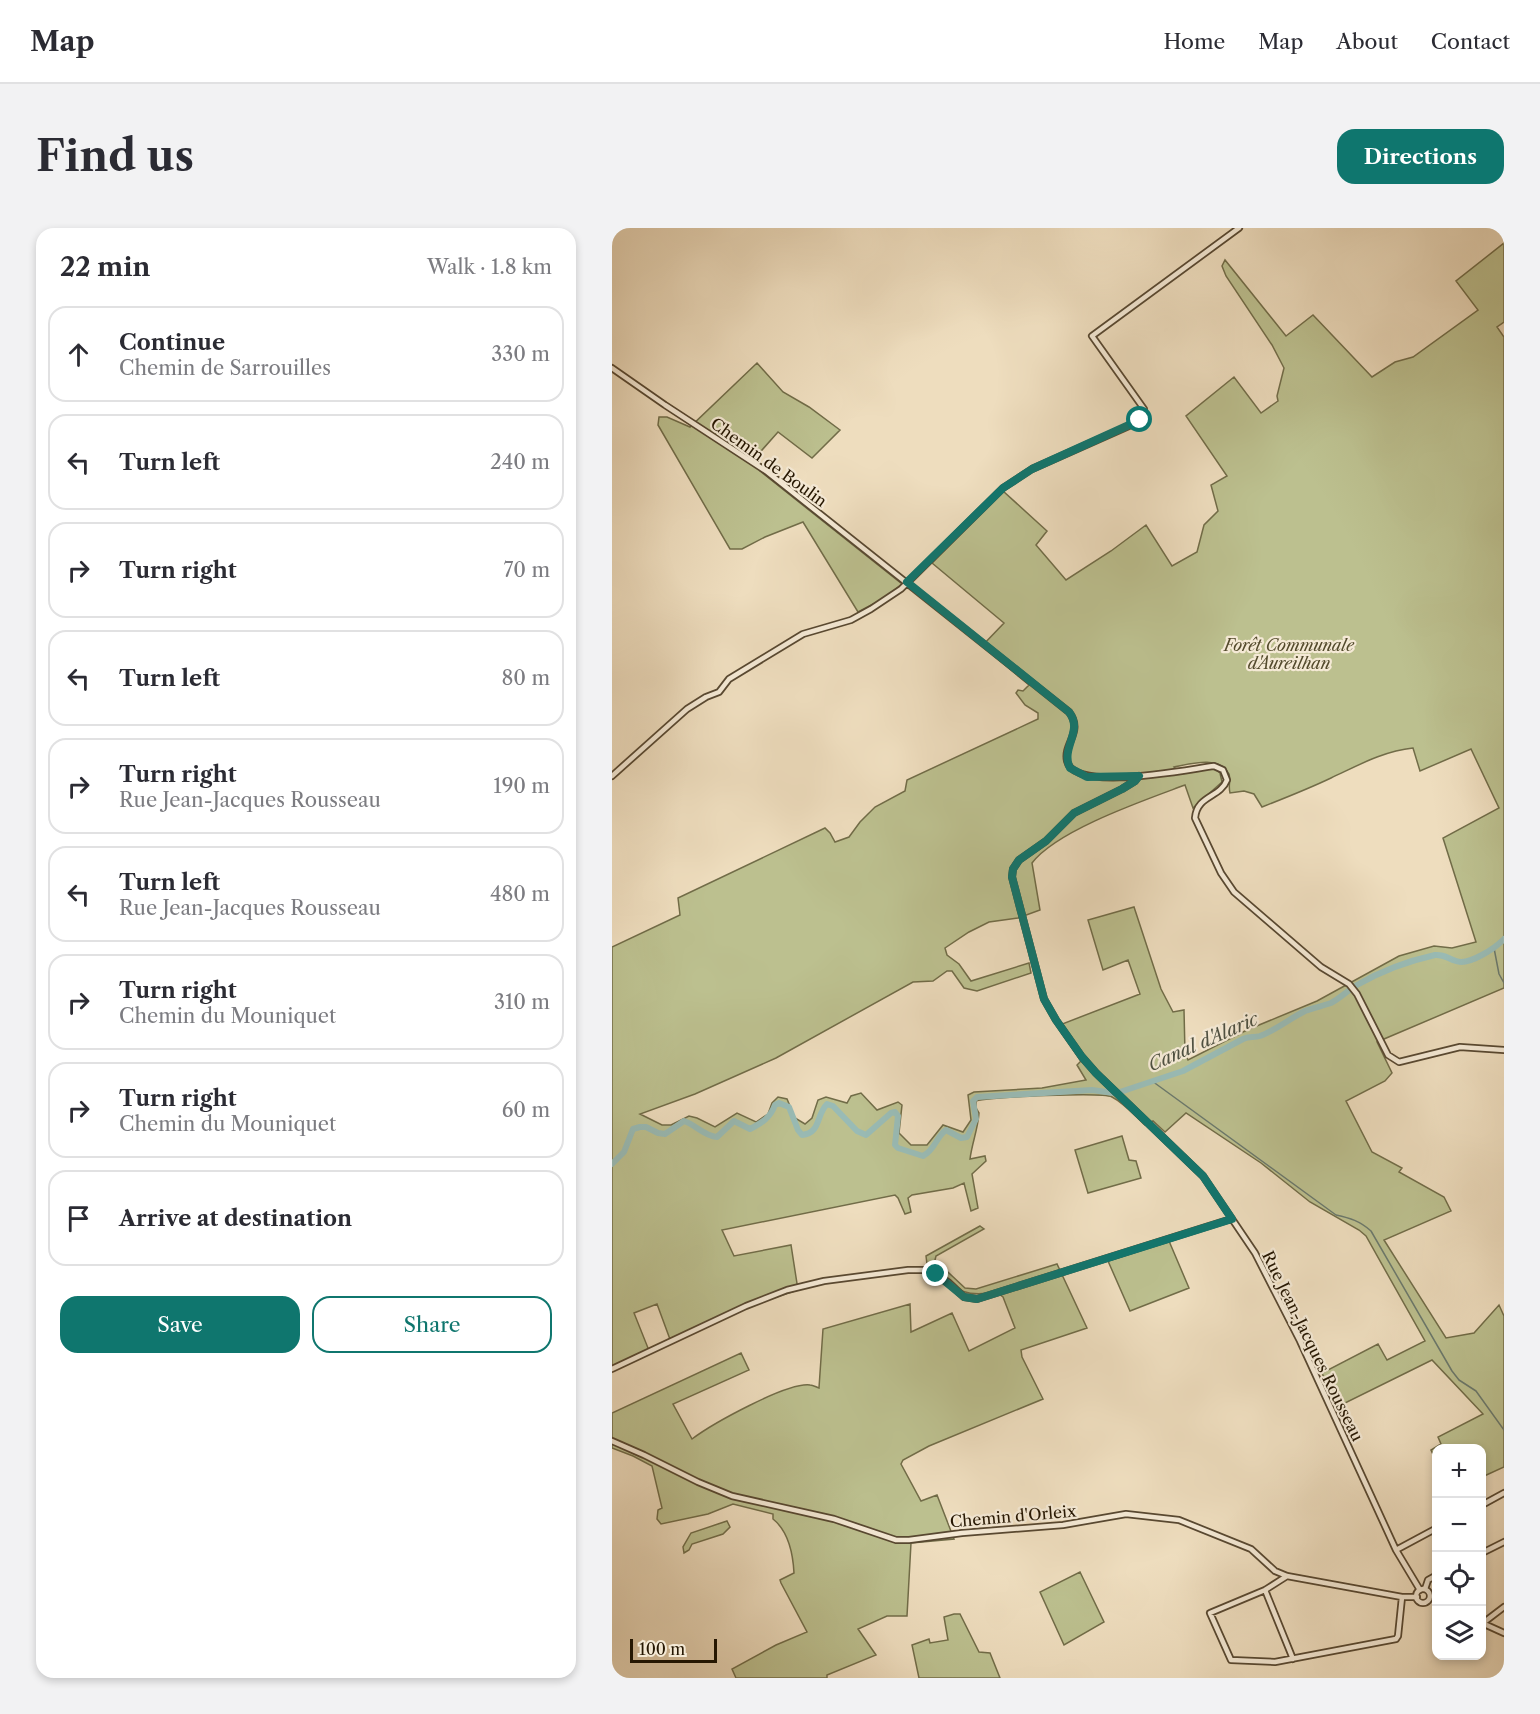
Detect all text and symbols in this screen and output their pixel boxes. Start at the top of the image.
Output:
text: Map [30,24,94,58]
text: Home [1164,29,1225,54]
text: Map [1258,29,1303,54]
text: About [1336,29,1398,54]
text: Contact [1431,29,1510,54]
button: Directions [1337,129,1504,184]
text: Find us [36,130,194,182]
text: 22 min [60,251,150,283]
text: Walk · 1.8 km [427,255,552,279]
text: Continue [119,329,225,356]
icon: ahead [62,338,95,371]
text: 330 m [491,342,550,366]
text: Chemin de Sarrouilles [119,356,331,380]
route start [1126,406,1152,432]
street label: Chemin de Boulin [707,413,831,511]
icon: left [62,446,95,479]
text: Turn left [119,449,220,476]
text: 240 m [490,450,550,474]
icon: right [62,554,95,587]
text: Turn right [119,557,237,584]
text: 70 m [504,558,550,582]
park label: Forêt Communale d'Aureilhan [1222,635,1355,673]
icon: left [62,662,95,695]
text: Turn left [119,665,220,692]
text: 80 m [502,666,550,690]
text: Turn right [119,761,237,788]
icon: right [62,770,95,803]
text: 190 m [493,774,550,798]
text: Rue Jean-Jacques Rousseau [119,788,381,812]
text: Turn left [119,869,220,896]
icon: left [62,878,95,911]
text: 480 m [490,882,550,906]
text: Rue Jean-Jacques Rousseau [119,896,381,920]
text: Turn right [119,977,237,1004]
icon: right [62,986,95,1019]
text: 310 m [494,990,550,1014]
text: Chemin du Mouniquet [119,1004,336,1028]
water label: Canal d'Alaric [1144,1007,1262,1076]
text: Turn right [119,1085,237,1112]
icon: right [62,1094,95,1127]
text: 60 m [502,1098,550,1122]
text: Chemin du Mouniquet [119,1112,336,1136]
icon: arrive [62,1202,95,1235]
text: Arrive at destination [119,1205,352,1232]
street label: Rue Jean-Jacques Rousseau [1258,1248,1368,1445]
route end [922,1260,948,1286]
button: Save [60,1296,300,1353]
button: Share [312,1296,552,1353]
map controls [1432,1444,1486,1660]
button: + [1432,1444,1486,1498]
button: − [1432,1498,1486,1552]
street label: Chemin d'Orleix [949,1500,1078,1531]
button: locate [1432,1552,1486,1606]
button: layers [1432,1606,1486,1660]
scale bar [630,1636,717,1664]
text: 100 m [639,1639,685,1659]

